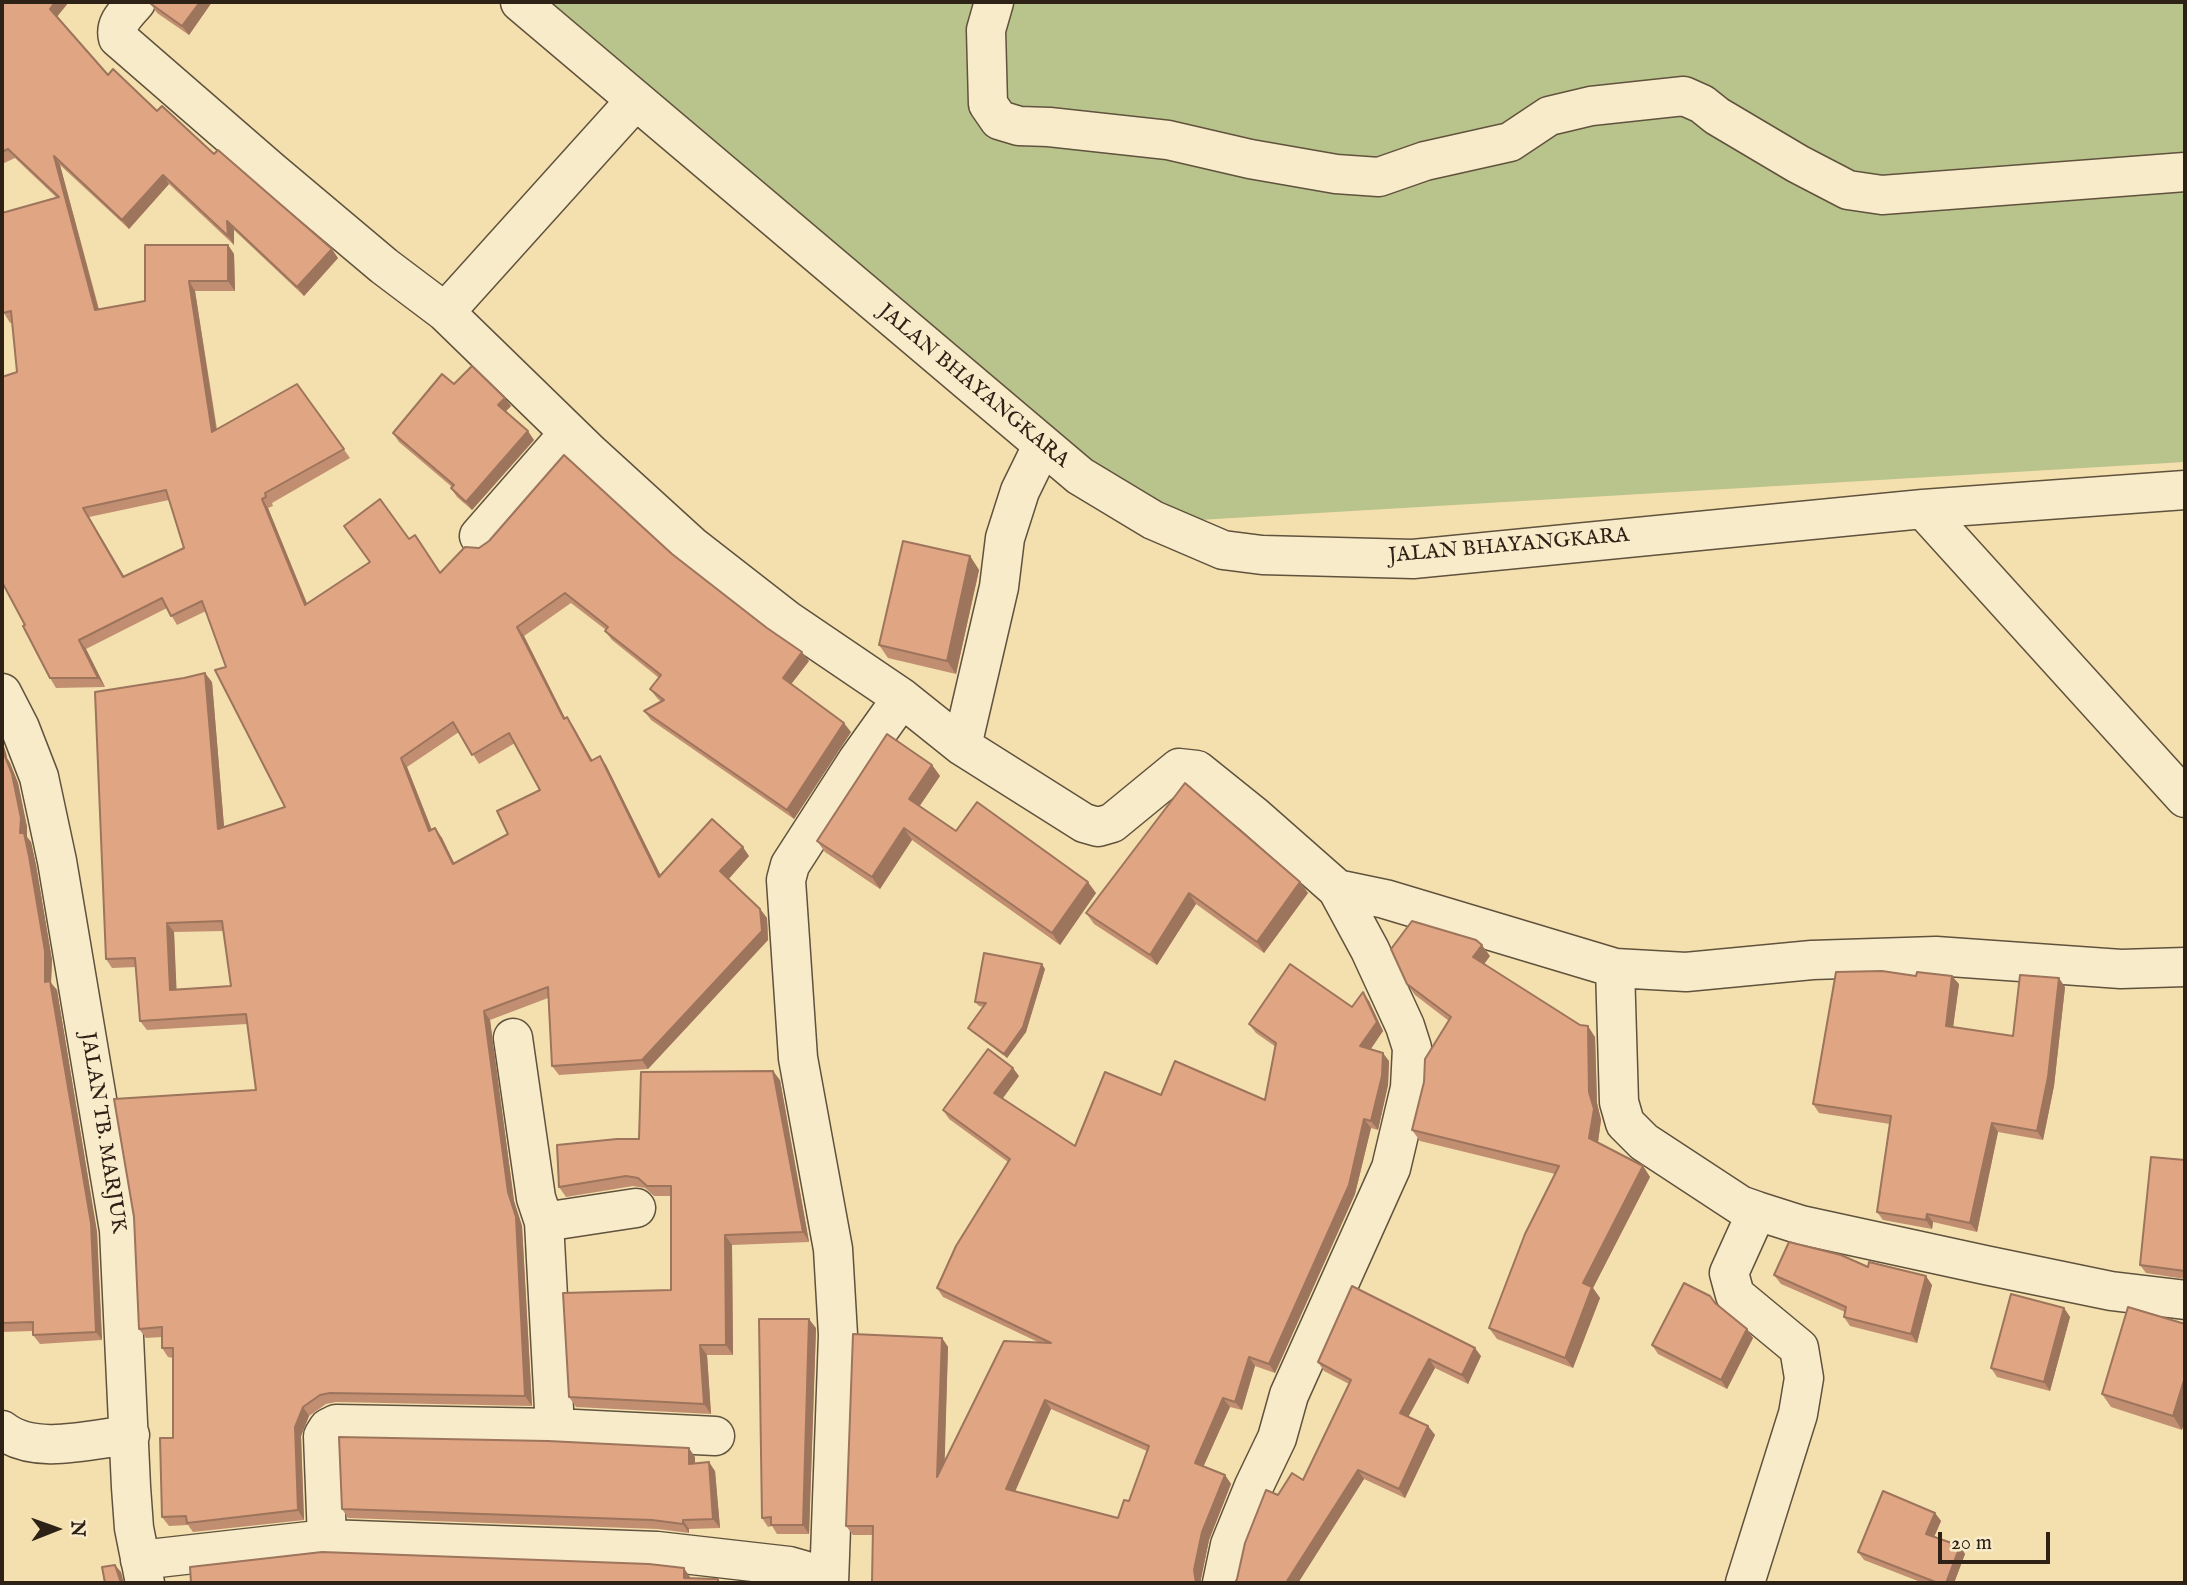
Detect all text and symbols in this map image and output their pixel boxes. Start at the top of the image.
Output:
street label: JALAN BHAYANGKARA [872,300,1074,474]
street label: JALAN BHAYANGKARA [1388,524,1630,570]
street label: JALAN TB. MARJUK [74,1031,130,1235]
north arrow [21,1494,91,1564]
scale bar [1942,1518,2054,1562]
text: N [65,1520,89,1537]
text: 20 m [1951,1530,1992,1557]

